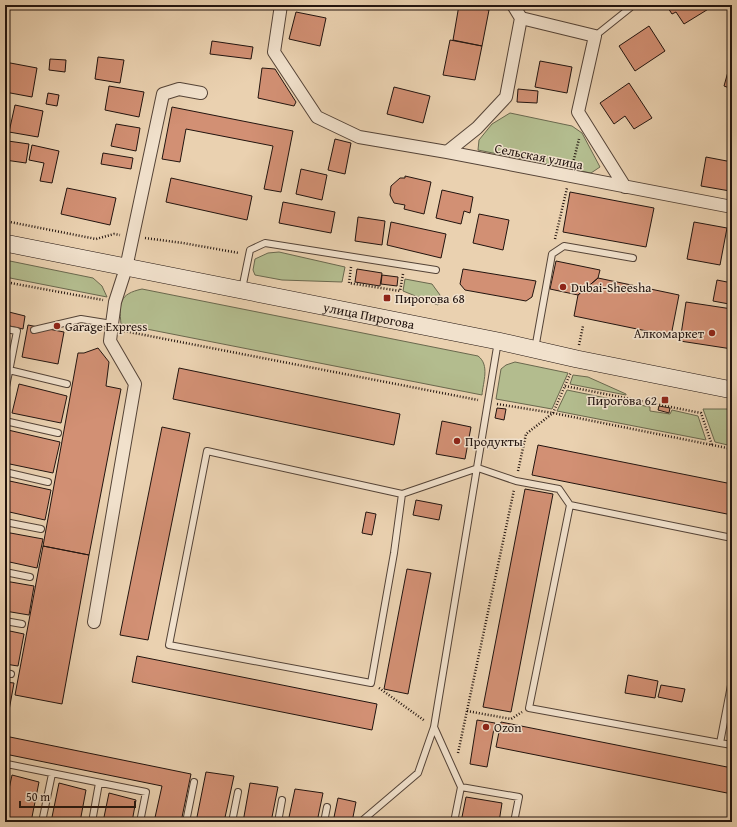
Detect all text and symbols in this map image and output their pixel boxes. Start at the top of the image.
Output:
street label: Сельская улица [493,139,586,175]
place label: Dubai-Sheesha [571,278,652,297]
marker: Dubai-Sheesha [558,282,568,292]
place label: Пирогова 68 [395,289,465,308]
marker: Пирогова 68 [382,293,392,303]
street label: улица Пирогова [321,297,417,334]
place label: Garage Express [65,317,147,336]
marker: Garage Express [52,321,62,331]
place label: Алкомаркет [634,324,705,343]
marker: Алкомаркет [707,328,717,338]
place label: Пирогова 62 [587,391,657,410]
marker: Пирогова 62 [660,395,670,405]
place label: Продукты [465,432,523,451]
marker: Продукты [452,436,462,446]
place label: Ozon [494,718,522,737]
marker: Ozon [481,722,491,732]
scale bar [20,783,135,809]
text: 50 m [26,788,50,805]

